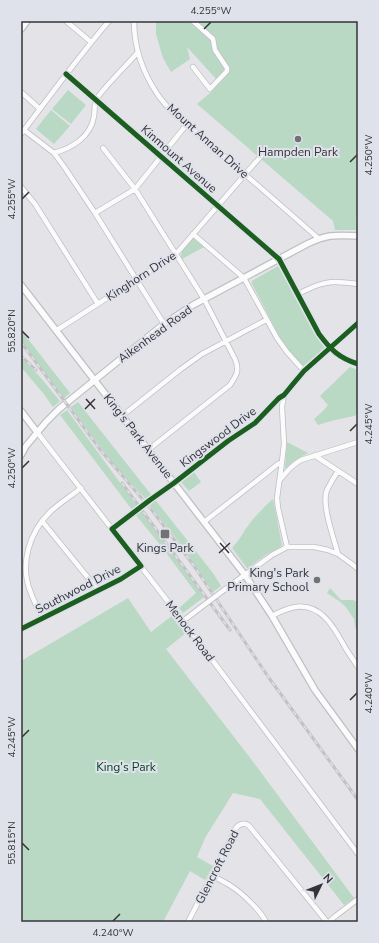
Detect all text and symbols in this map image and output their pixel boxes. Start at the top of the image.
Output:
text: 4.255°W [190,4,232,18]
street label: Mount Annan Drive [164,100,252,182]
street label: Kinmount Avenue [138,122,220,196]
marker: Hampden Park [293,134,303,144]
text: 4.250°W [362,134,376,176]
place label: Hampden Park [258,144,339,160]
text: 4.255°W [5,178,19,220]
street label: Kinghorn Drive [103,247,179,305]
street label: Aikenhead Road [115,302,195,366]
text: 55.820°N [5,309,19,353]
street label: King's Park Avenue [100,390,176,482]
street label: Kingswood Drive [177,403,259,471]
text: 4.245°W [362,403,376,445]
text: 4.250°W [5,447,19,489]
marker: Kings Park [159,528,171,540]
place label: Kings Park [137,540,194,556]
street label: Southwood Drive [33,561,123,617]
place label: King's Park Primary School [227,565,310,595]
marker: King's Park Primary School [312,575,322,585]
street label: Menock Road [162,597,218,665]
text: 4.240°W [362,672,376,714]
text: 4.245°W [5,716,19,758]
park label: King's Park [96,759,157,775]
text: 55.815°N [5,821,19,865]
street label: Glencroft Road [192,827,242,907]
north arrow [301,865,341,905]
text: N [320,870,336,887]
text: 4.240°W [92,926,134,940]

